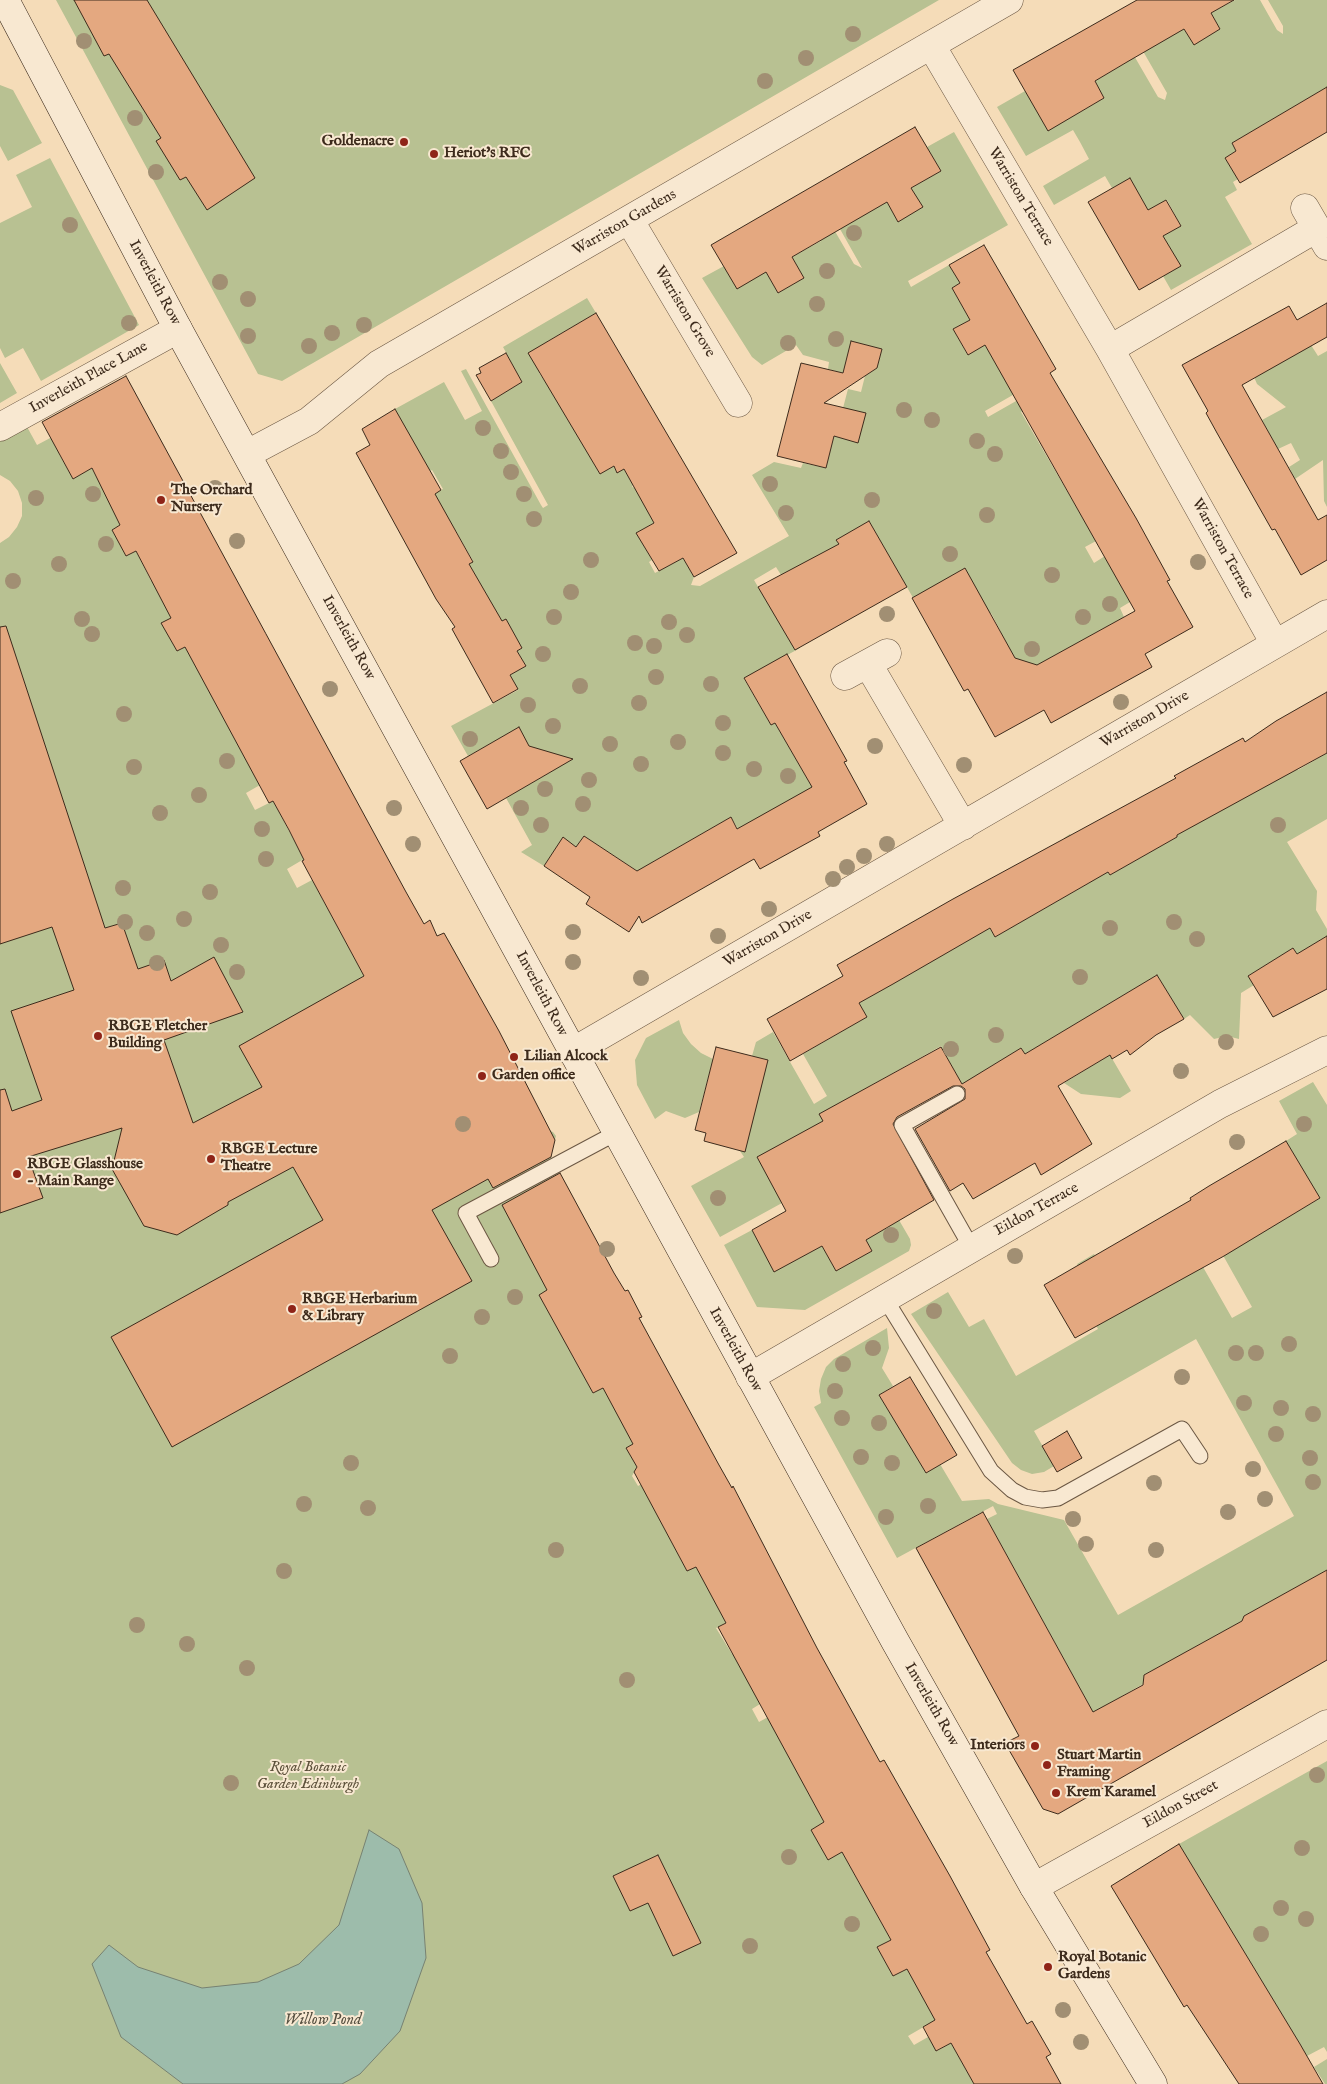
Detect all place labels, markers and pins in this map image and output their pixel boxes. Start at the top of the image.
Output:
place label: Goldenacre [322,133,394,151]
marker: Goldenacre [398,136,410,148]
place label: Heriot's RFC [444,145,530,163]
marker: Heriot's RFC [428,148,440,160]
place label: The Orchard Nursery [171,482,252,517]
marker: The Orchard Nursery [155,494,167,506]
place label: RBGE Fletcher Building [108,1018,207,1053]
marker: RBGE Fletcher Building [92,1030,104,1042]
place label: Lilian Alcock [524,1048,608,1066]
marker: Lilian Alcock [508,1051,520,1063]
place label: Garden office [492,1067,575,1085]
marker: Garden office [476,1070,488,1082]
place label: RBGE Lecture Theatre [221,1141,317,1176]
marker: RBGE Lecture Theatre [205,1153,217,1165]
place label: RBGE Glasshouse - Main Range [27,1156,143,1191]
marker: RBGE Glasshouse - Main Range [11,1168,23,1180]
place label: RBGE Herbarium & Library [302,1291,417,1326]
marker: RBGE Herbarium & Library [286,1303,298,1315]
place label: Interiors [970,1737,1025,1755]
marker: Interiors [1029,1740,1041,1752]
place label: Stuart Martin Framing [1057,1747,1141,1782]
marker: Stuart Martin Framing [1041,1759,1053,1771]
place label: Krem Karamel [1066,1784,1156,1802]
marker: Krem Karamel [1050,1787,1062,1799]
place label: Royal Botanic Gardens [1058,1949,1146,1984]
marker: Royal Botanic Gardens [1042,1961,1054,1973]

